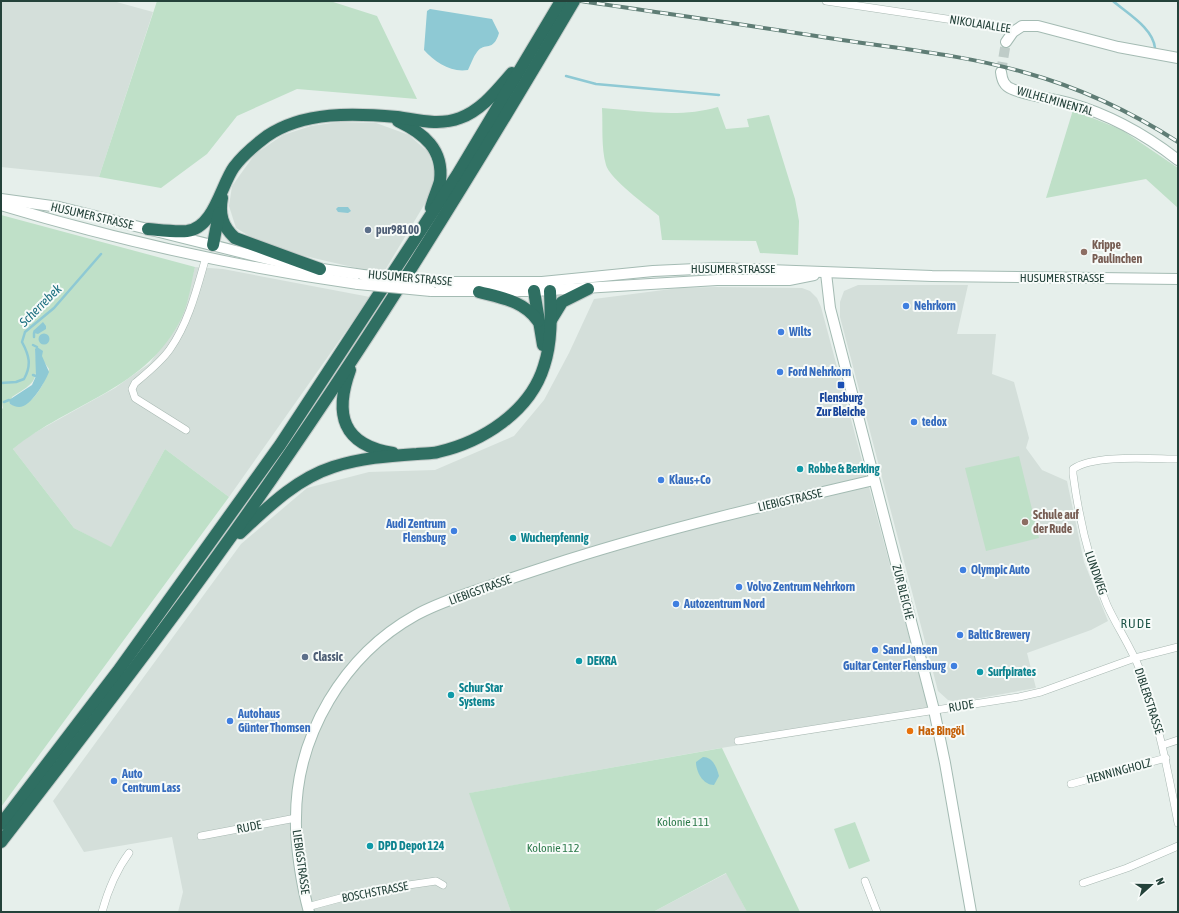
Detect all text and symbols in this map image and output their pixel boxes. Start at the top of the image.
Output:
street label: NIKOLAIALLEE [948,12,1012,36]
street label: WILHELMINENTAL [1015,83,1095,119]
street label: HUSUMER STRASSE [49,200,135,232]
place label: pur98100 [376,223,420,237]
marker: pur98100 [363,225,373,235]
place label: Krippe Paulinchen [1092,238,1142,266]
marker: Krippe Paulinchen [1079,247,1089,257]
street label: HUSUMER STRASSE [691,262,775,276]
street label: HUSUMER STRASSE [367,267,453,289]
street label: HUSUMER STRASSE [1020,271,1104,285]
water label: Scherrebek [15,281,65,330]
place label: Nehrkorn [914,299,956,313]
marker: Nehrkorn [901,301,911,311]
place label: Wilts [788,325,812,339]
marker: Wilts [776,327,786,337]
place label: Ford Nehrkorn [788,365,851,379]
marker: Ford Nehrkorn [775,367,785,377]
marker: Flensburg Zur Bleiche [836,380,846,390]
place label: Flensburg Zur Bleiche [816,391,866,419]
place label: tedox [921,415,947,429]
marker: tedox [909,417,919,427]
place label: Robbe & Berking [808,462,880,476]
marker: Robbe & Berking [795,464,805,474]
place label: Klaus+Co [669,473,711,487]
marker: Klaus+Co [656,475,666,485]
street label: LIEBIGSTRASSE [757,486,823,514]
place label: Schule auf der Rude [1033,508,1080,536]
place label: Audi Zentrum Flensburg [385,517,447,545]
marker: Schule auf der Rude [1020,517,1030,527]
marker: Audi Zentrum Flensburg [449,526,459,536]
place label: Wucherpfennig [520,531,589,545]
marker: Wucherpfennig [508,533,518,543]
street label: LUNDWEG [1082,549,1110,597]
street label: ZUR BLEICHE [889,563,917,621]
place label: Olympic Auto [971,563,1030,577]
marker: Olympic Auto [958,565,968,575]
street label: LIEBIGSTRASSE [447,572,513,608]
place label: Volvo Zentrum Nehrkorn [746,580,855,594]
marker: Volvo Zentrum Nehrkorn [734,582,744,592]
place label: Autozentrum Nord [683,597,765,611]
marker: Autozentrum Nord [671,599,681,609]
district label: RUDE [1121,616,1152,631]
place label: Baltic Brewery [968,628,1030,642]
marker: Baltic Brewery [955,630,965,640]
place label: Sand Jensen [883,643,938,657]
marker: Sand Jensen [870,645,880,655]
place label: Classic [313,650,343,664]
marker: Classic [300,652,310,662]
place label: DEKRA [587,654,617,668]
marker: DEKRA [574,656,584,666]
place label: Guitar Center Flensburg [843,659,947,673]
marker: Guitar Center Flensburg [949,661,959,671]
place label: Surfpirates [988,665,1037,679]
street label: DIBLERSTRASSE [1132,666,1166,736]
marker: Surfpirates [975,667,985,677]
place label: Schur Star Systems [459,681,503,709]
marker: Schur Star Systems [446,690,456,700]
street label: RUDE [948,697,974,715]
place label: Autohaus Günter Thomsen [237,707,311,735]
marker: Autohaus Günter Thomsen [225,716,235,726]
place label: Has Bingöl [918,724,965,738]
marker: Has Bingöl [905,726,915,736]
street label: HENNINGHOLZ [1085,755,1154,786]
place label: Auto Centrum Lass [121,767,181,795]
marker: Auto Centrum Lass [109,776,119,786]
park label: Kolonie 111 [657,815,710,829]
street label: RUDE [235,818,263,836]
street label: LIEBIGSTRASSE [290,829,312,895]
place label: DPD Depot 124 [378,839,445,853]
marker: DPD Depot 124 [365,841,375,851]
park label: Kolonie 112 [527,841,579,855]
north arrow [1131,865,1171,905]
text: N [1154,876,1167,887]
street label: BOSCHSTRASSE [341,879,409,905]

